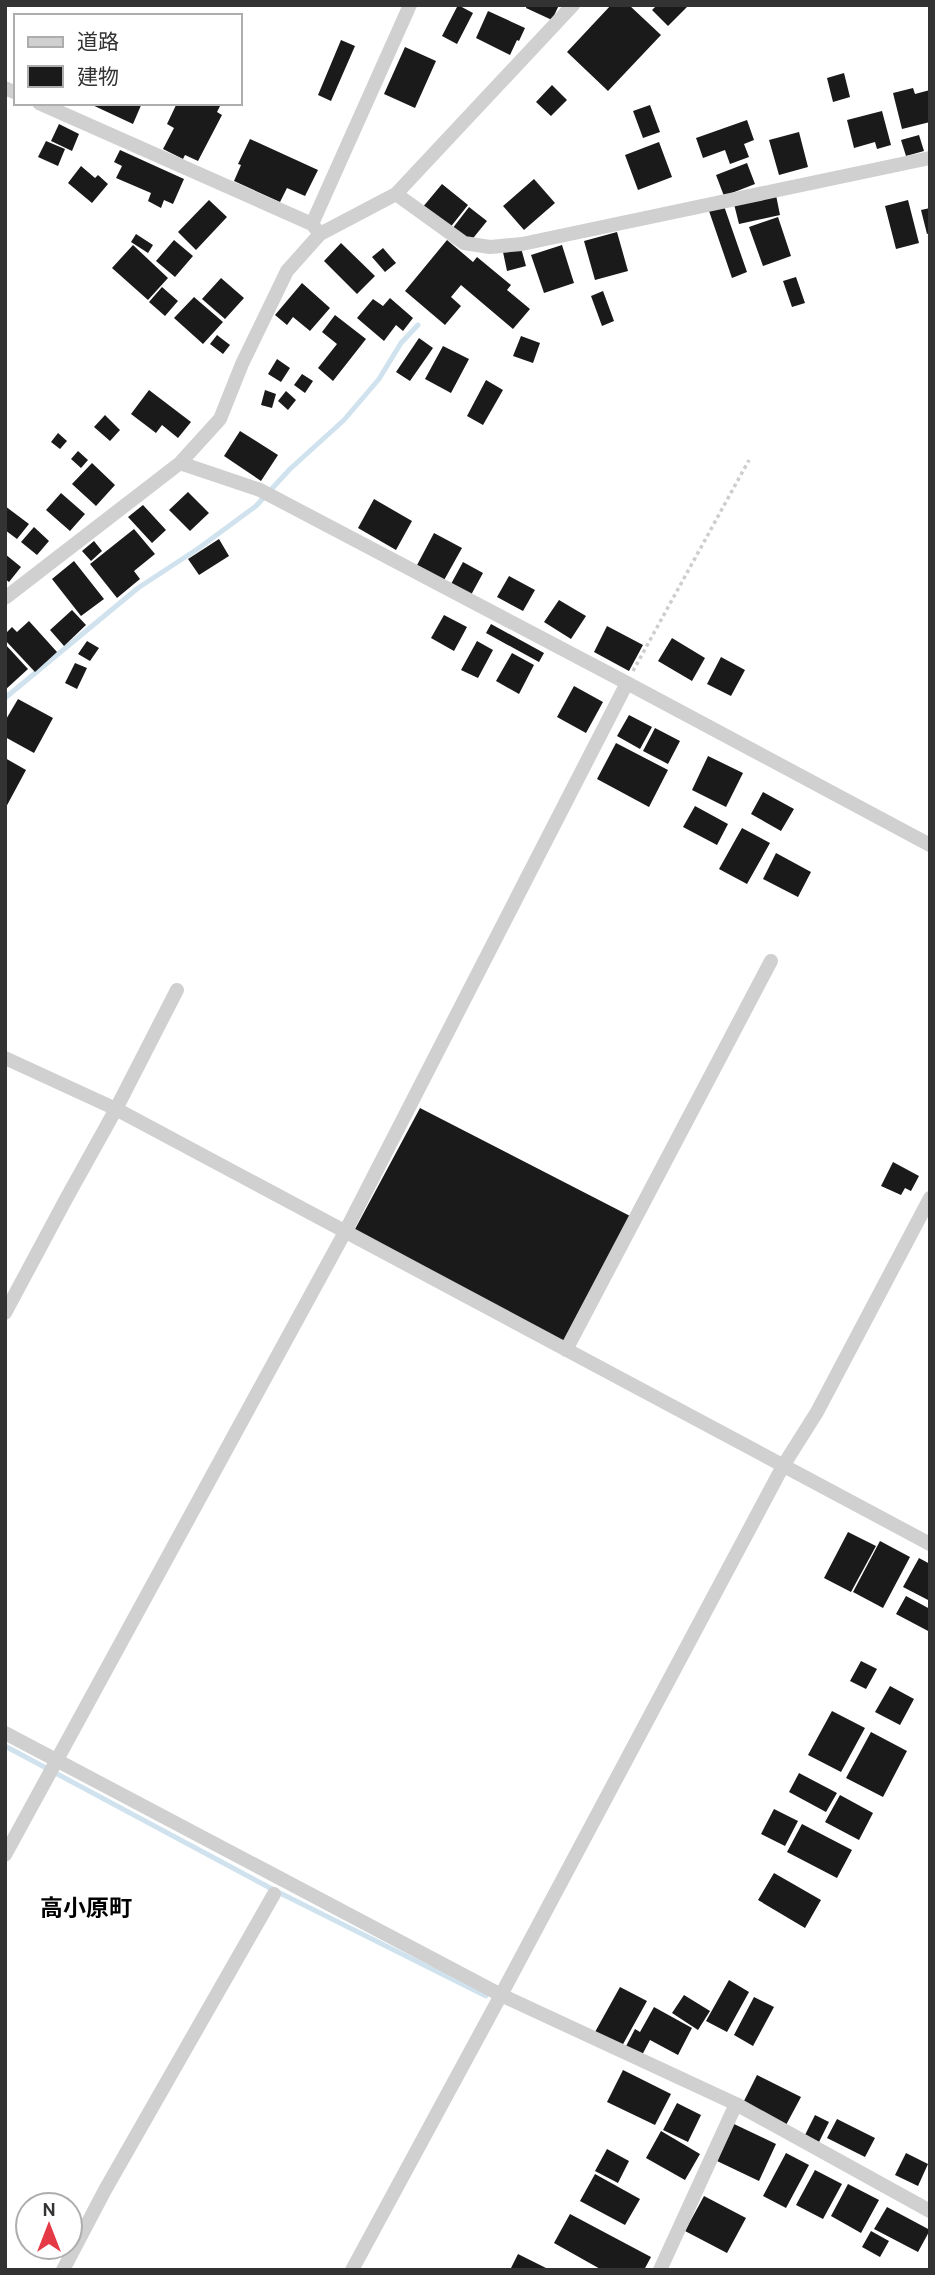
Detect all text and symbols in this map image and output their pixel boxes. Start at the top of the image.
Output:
legend [14,14,242,105]
text: 道路 [77,30,119,57]
text: 建物 [77,65,119,92]
district label: 高小原町 [40,1896,132,1925]
north arrow [14,2191,84,2261]
text: N [42,2199,56,2223]

